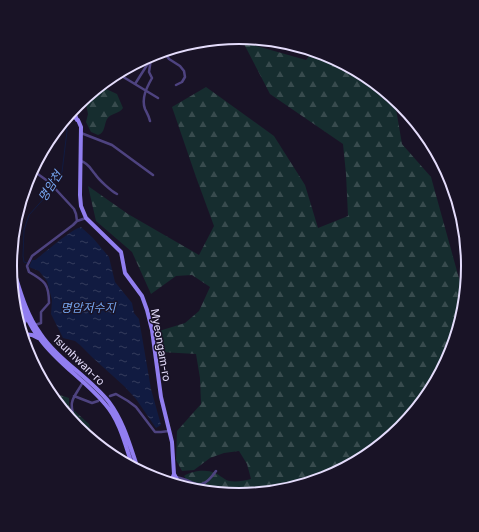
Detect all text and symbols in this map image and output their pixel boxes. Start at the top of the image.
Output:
water label: 명암천 [35,166,66,204]
water label: 명암저수지 [60,300,117,315]
street label: Myeongam-ro [148,308,174,383]
street label: 1sunhwan-ro [50,332,108,389]

